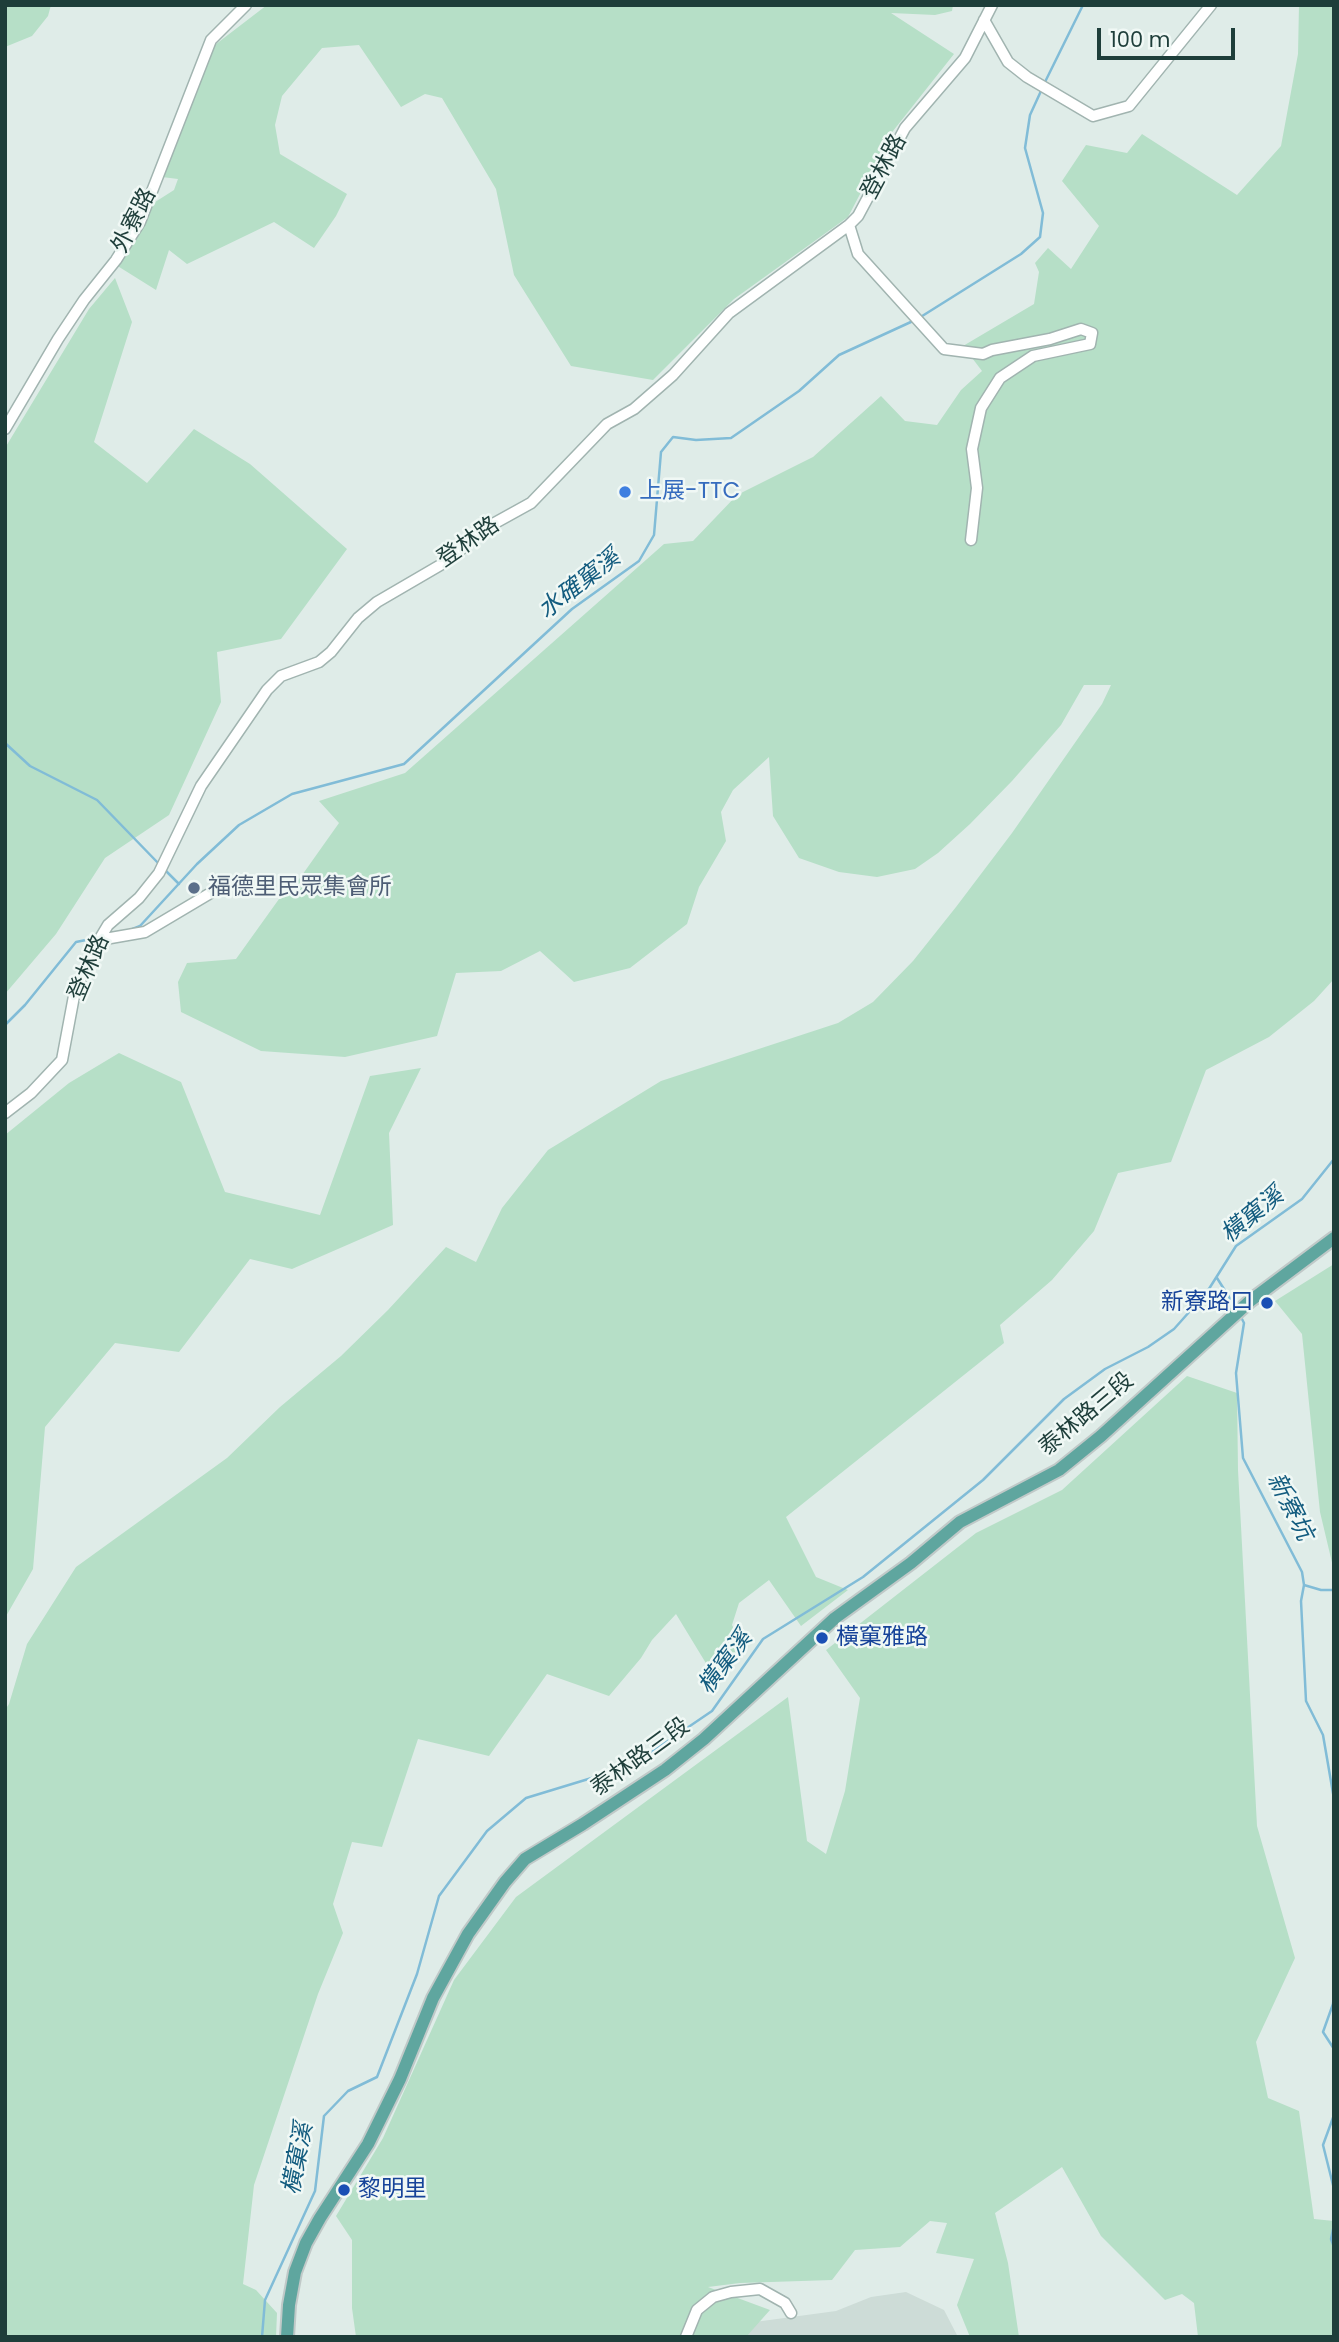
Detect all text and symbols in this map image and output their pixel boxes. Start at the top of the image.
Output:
scale bar [1101,14,1239,58]
text: 100 m [1110,25,1170,54]
street label: 登林路 [857,130,913,204]
street label: 外寮路 [107,184,163,258]
place label: 上展-TTC [639,478,740,506]
marker: 上展-TTC [617,484,633,500]
street label: 登林路 [433,512,505,574]
water label: 水確窠溪 [533,544,627,626]
place label: 福德里民眾集會所 [208,874,392,902]
marker: 福德里民眾集會所 [186,880,202,896]
street label: 登林路 [64,931,116,1005]
water label: 橫窠溪 [1216,1182,1290,1250]
place label: 新寮路口 [1161,1289,1253,1317]
marker: 新寮路口 [1259,1295,1275,1311]
street label: 泰林路三段 [1034,1367,1140,1463]
water label: 新寮坑 [1260,1468,1318,1546]
place label: 橫窠雅路 [836,1624,928,1652]
water label: 橫窠溪 [693,1626,759,1700]
marker: 橫窠雅路 [814,1630,830,1646]
street label: 泰林路三段 [586,1713,696,1803]
water label: 橫窠溪 [278,2121,320,2197]
place label: 黎明里 [358,2176,427,2204]
marker: 黎明里 [336,2182,352,2198]

